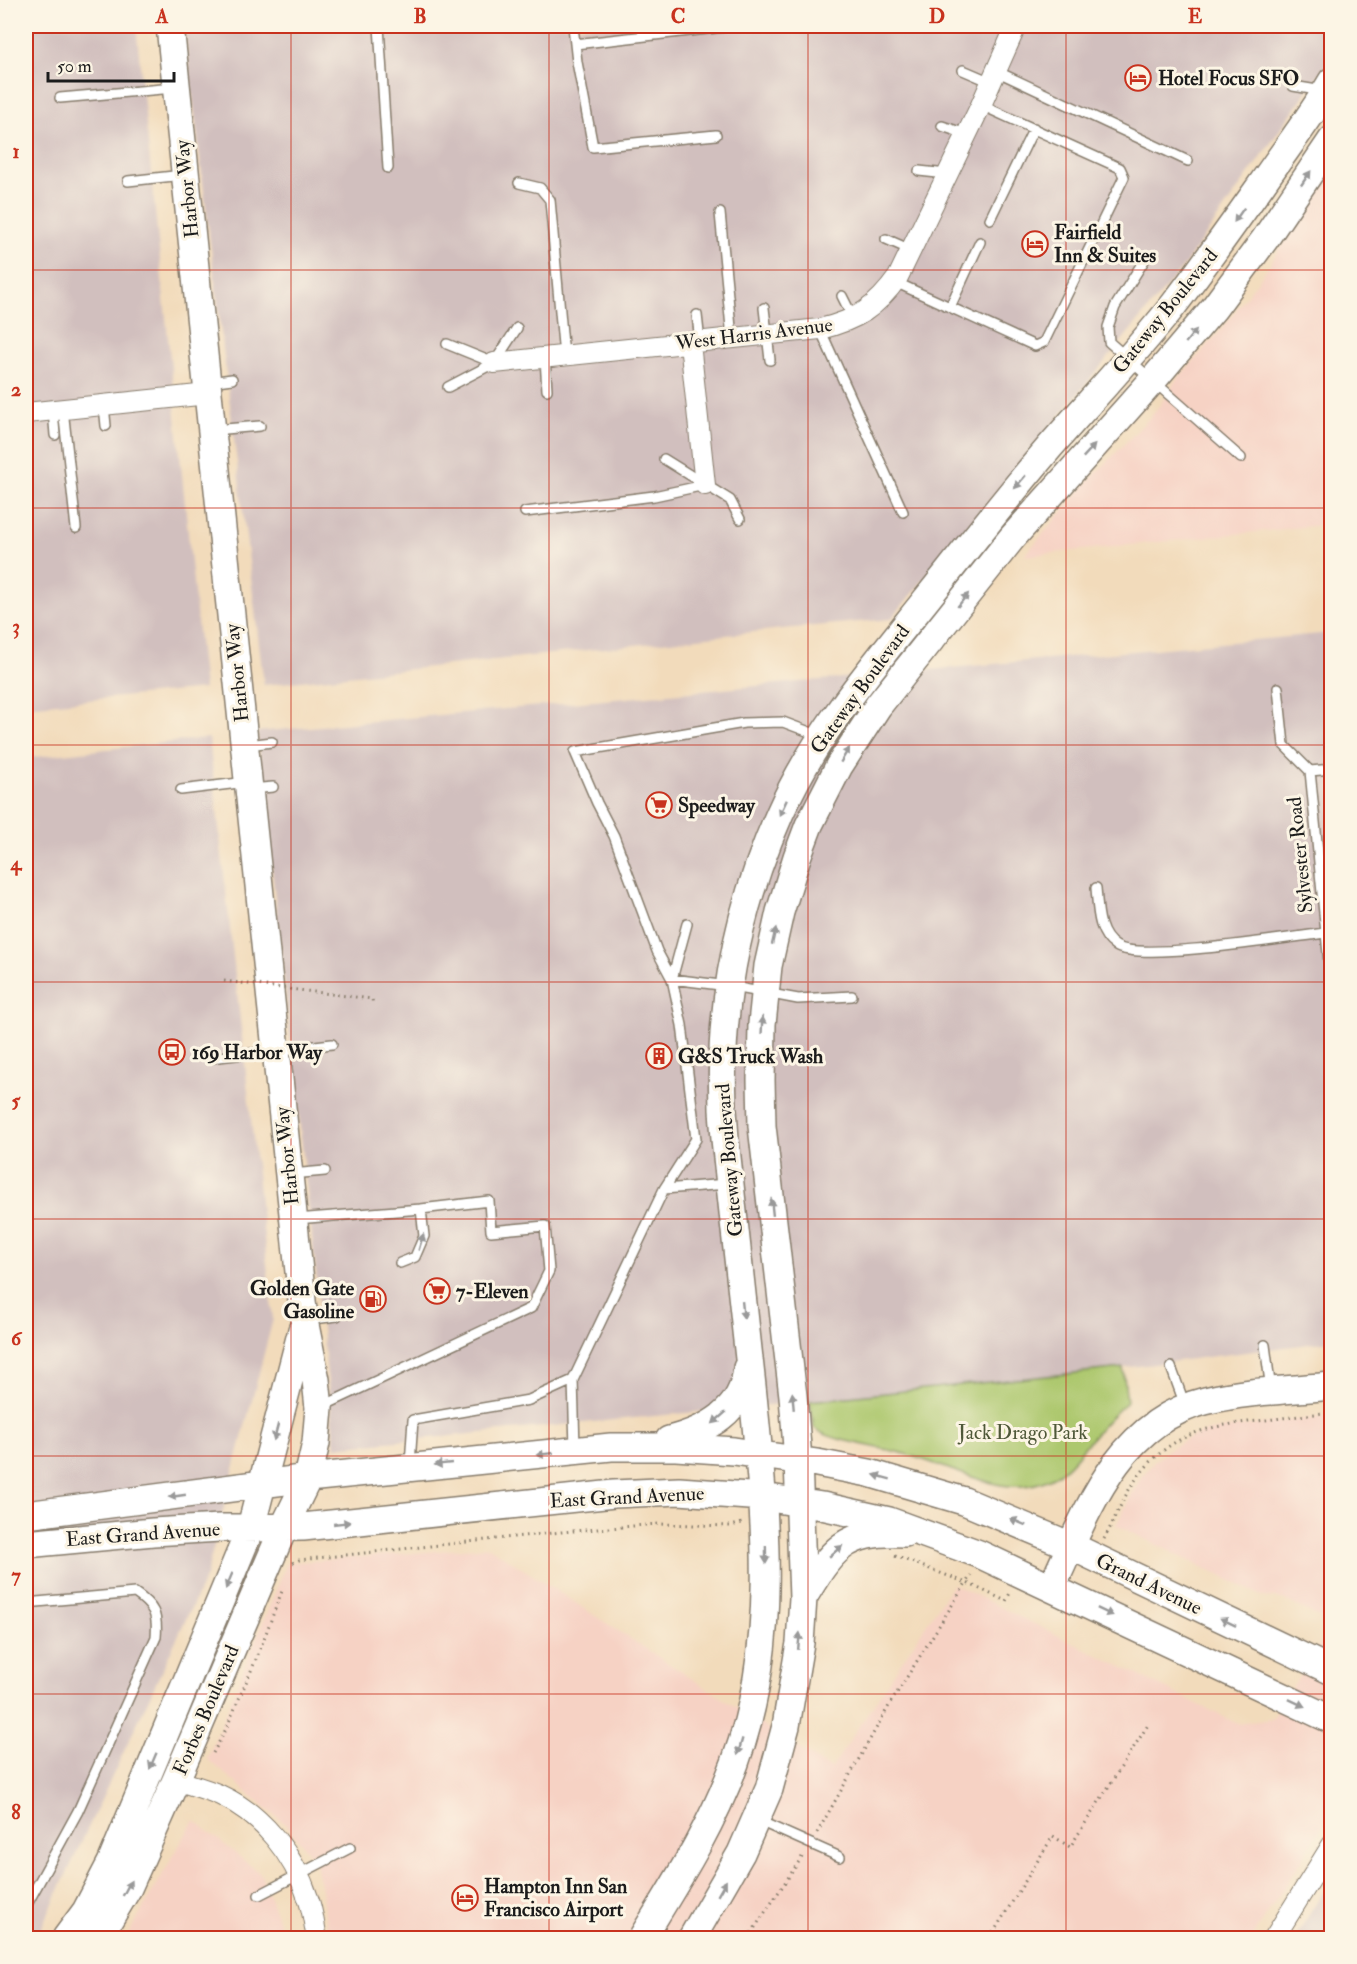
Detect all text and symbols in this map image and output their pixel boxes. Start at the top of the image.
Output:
text: A [155,4,169,29]
text: B [413,4,427,29]
text: C [671,4,685,29]
text: D [929,4,945,29]
text: E [1188,4,1203,29]
scale bar [48,45,174,83]
text: 50 m [57,55,92,78]
hotel icon: Hotel Focus SFO [1123,63,1153,93]
place label: Hotel Focus SFO [1158,66,1299,91]
street label: Harbor Way [169,137,205,239]
text: 1 [12,139,20,164]
one-way arrow [1300,170,1311,186]
one-way arrow [1233,207,1245,223]
place label: Fairfield Inn & Suites [1054,220,1156,268]
hotel icon: Fairfield Inn & Suites [1020,229,1050,259]
street label: Gateway Boulevard [1107,243,1223,379]
street label: West Harris Avenue [673,312,834,356]
one-way arrow [1185,328,1198,344]
text: 2 [11,377,21,402]
one-way arrow [1082,444,1095,459]
one-way arrow [1015,474,1027,489]
one-way arrow [956,592,968,607]
text: 3 [12,614,20,639]
street label: Gateway Boulevard [805,619,915,758]
street label: Harbor Way [219,621,255,723]
one-way arrow [840,747,851,763]
supermarket icon: Speedway [644,790,674,820]
place label: Speedway [678,793,756,819]
street label: Sylvester Road [1281,796,1319,914]
one-way arrow [778,800,787,817]
text: 4 [10,851,23,876]
one-way arrow [770,926,780,945]
one-way arrow [757,1016,767,1035]
bus stop icon: 169 Harbor Way [157,1037,187,1067]
place label: 169 Harbor Way [192,1040,323,1066]
building icon: G&S Truck Wash [644,1041,674,1071]
place label: G&S Truck Wash [678,1044,824,1069]
street label: Gateway Boulevard [710,1082,748,1238]
text: 5 [12,1088,22,1113]
street label: Harbor Way [269,1104,305,1206]
one-way arrow [767,1198,776,1217]
one-way arrow [417,1232,426,1250]
place label: Golden Gate Gasoline [250,1276,355,1324]
supermarket icon: 7-Eleven [422,1276,452,1306]
place label: 7-Eleven [456,1279,529,1304]
fuel station icon: Golden Gate Gasoline [358,1284,388,1314]
one-way arrow [738,1301,748,1320]
text: 6 [11,1326,23,1351]
one-way arrow [788,1392,798,1411]
one-way arrow [711,1411,726,1425]
park label: Jack Drago Park [957,1420,1088,1445]
one-way arrow [271,1423,281,1442]
one-way arrow [535,1449,554,1459]
one-way arrow [434,1459,453,1469]
one-way arrow [873,1471,891,1481]
street label: East Grand Avenue [549,1480,705,1514]
one-way arrow [167,1491,186,1500]
street label: East Grand Avenue [65,1516,221,1552]
one-way arrow [1009,1517,1027,1526]
one-way arrow [333,1518,352,1528]
one-way arrow [828,1544,844,1557]
one-way arrow [761,1545,771,1564]
street label: Grand Avenue [1092,1548,1206,1620]
text: 7 [11,1563,21,1588]
one-way arrow [224,1573,233,1590]
one-way arrow [1096,1608,1113,1617]
one-way arrow [1220,1617,1237,1626]
one-way arrow [794,1632,804,1651]
street label: Forbes Boulevard [167,1641,245,1779]
one-way arrow [1288,1699,1305,1708]
one-way arrow [734,1738,744,1756]
one-way arrow [148,1753,158,1771]
text: 8 [11,1800,21,1825]
place label: Hampton Inn San Francisco Airport [484,1874,628,1923]
one-way arrow [122,1879,132,1896]
one-way arrow [717,1880,727,1897]
hotel icon: Hampton Inn San Francisco Airport [450,1883,480,1913]

